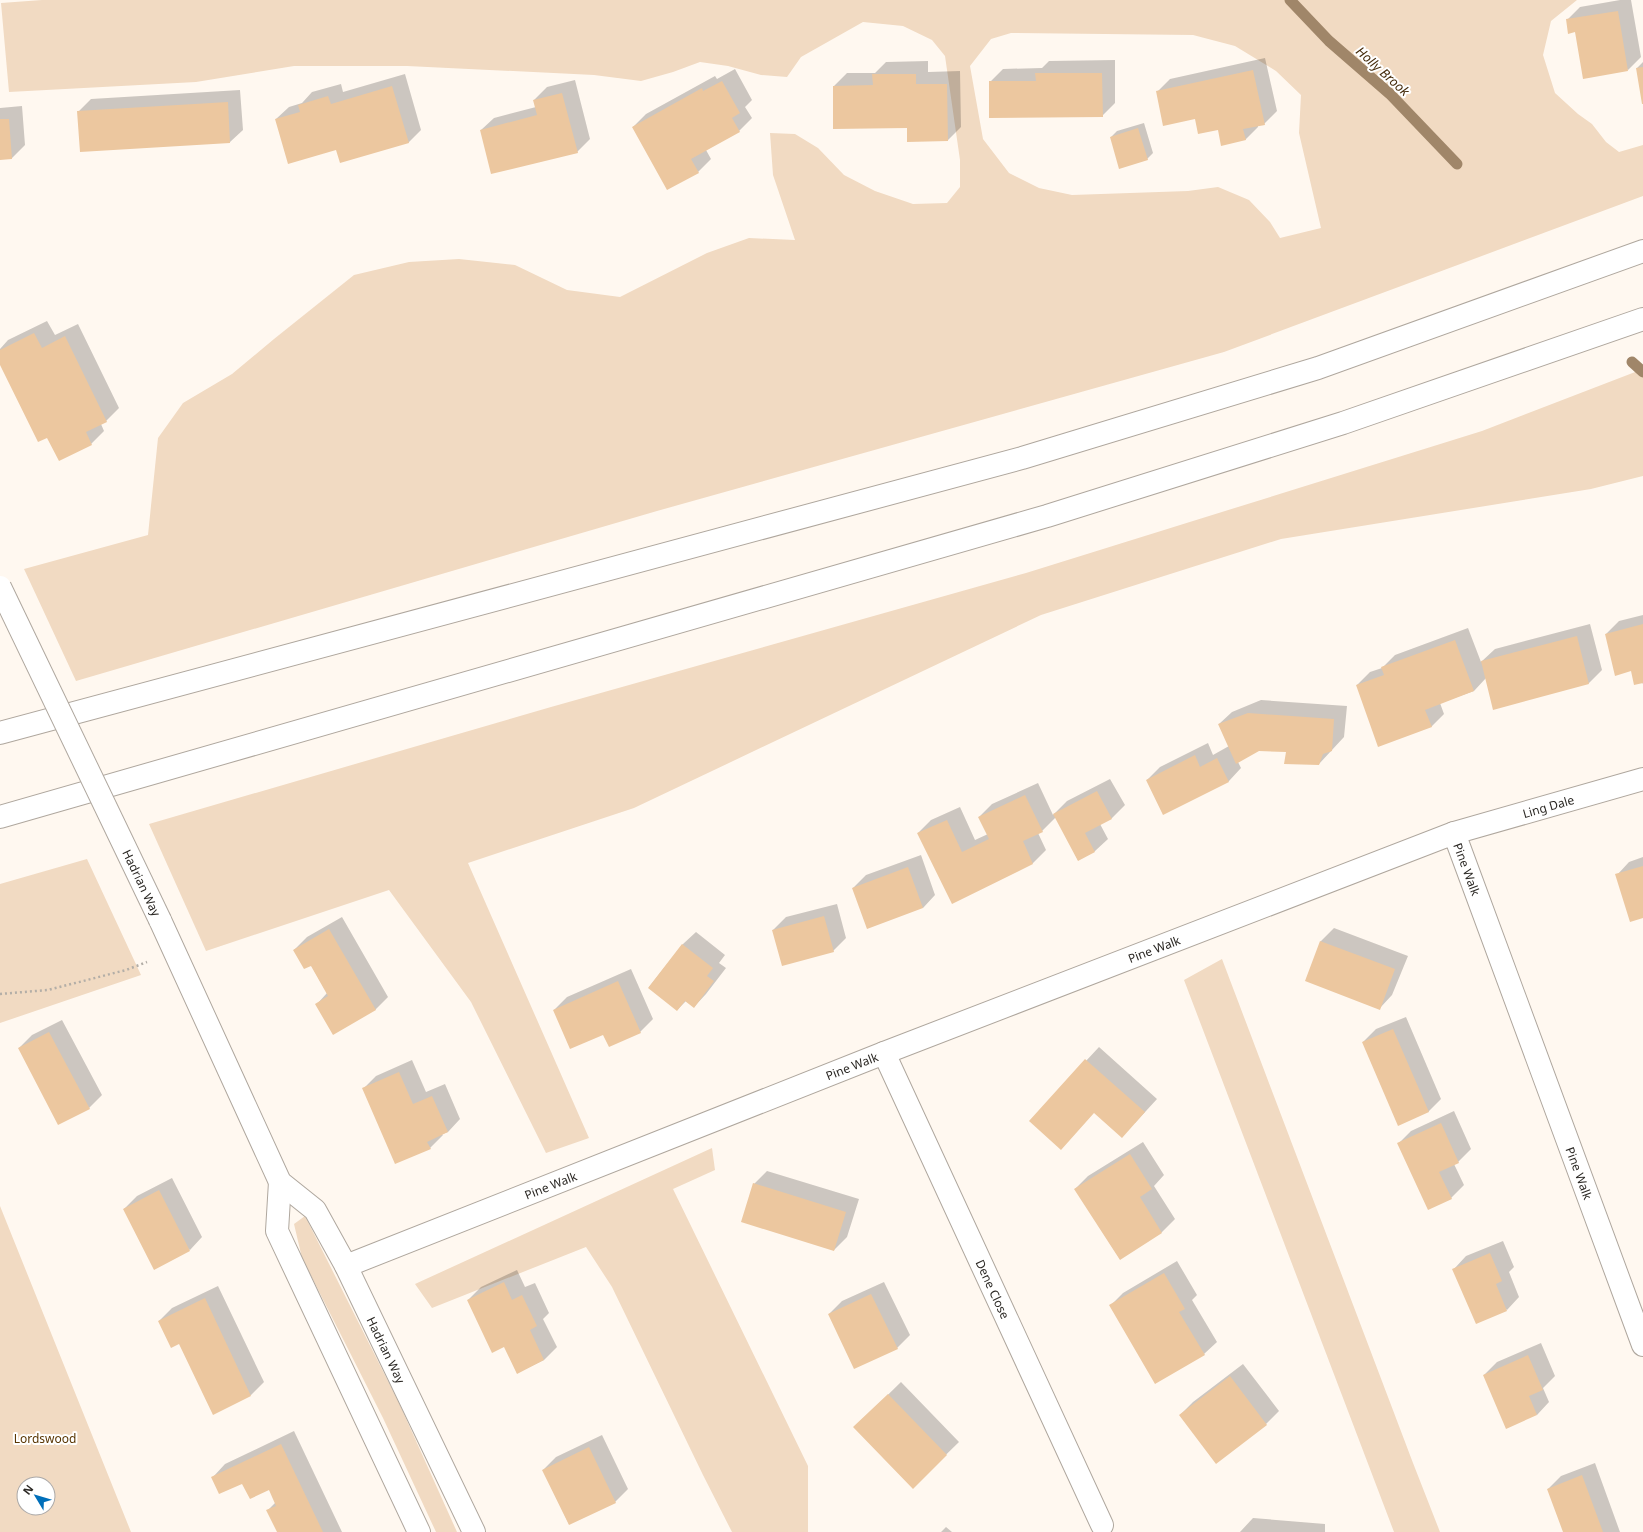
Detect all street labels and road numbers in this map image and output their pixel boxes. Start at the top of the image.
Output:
street label: Ling Dale [1521,791,1576,821]
street label: Pine Walk [1450,840,1485,898]
street label: Hadrian Way [119,846,166,920]
street label: Pine Walk [1125,931,1183,967]
street label: Pine Walk [823,1048,881,1084]
street label: Pine Walk [1562,1144,1597,1202]
street label: Pine Walk [522,1167,580,1203]
street label: Dene Close [972,1257,1014,1322]
street label: Hadrian Way [363,1314,410,1387]

